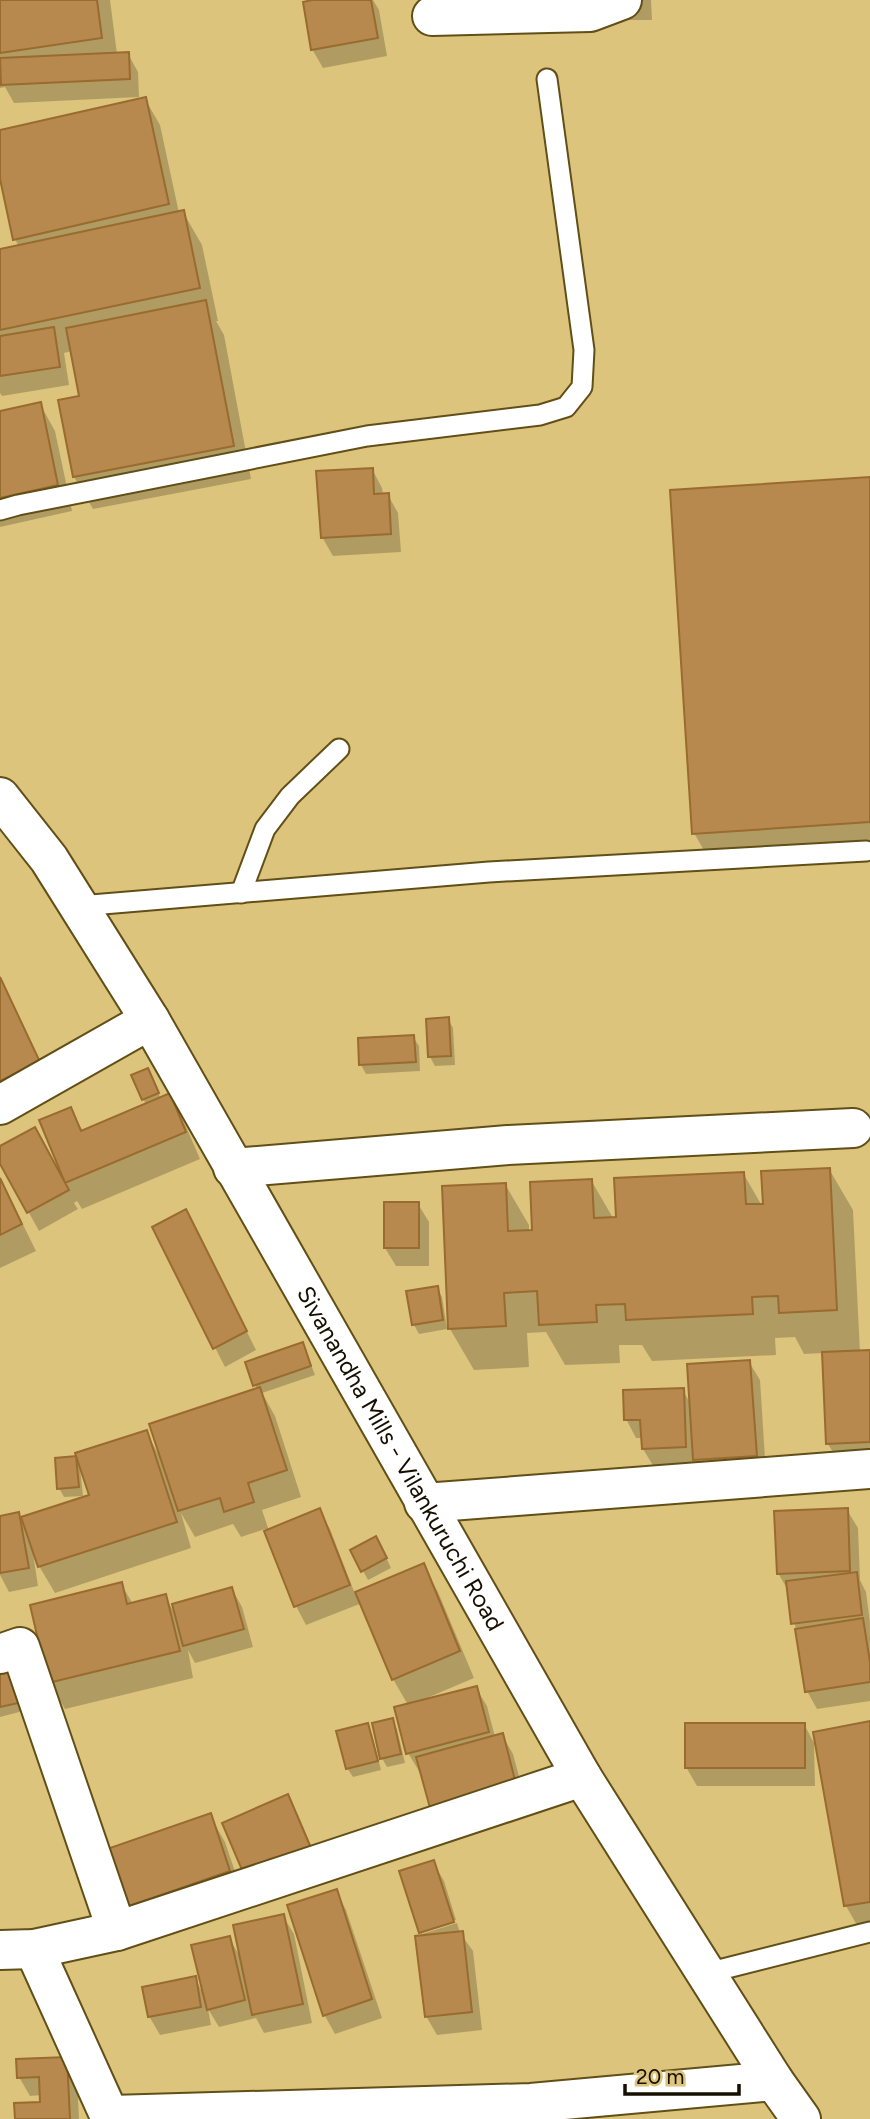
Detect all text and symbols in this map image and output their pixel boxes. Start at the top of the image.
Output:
street label: Sivanandha Mills - Vilankuruchi Road [291,1281,510,1636]
scale bar [625,2052,739,2096]
text: 20 m [636,2064,684,2089]

